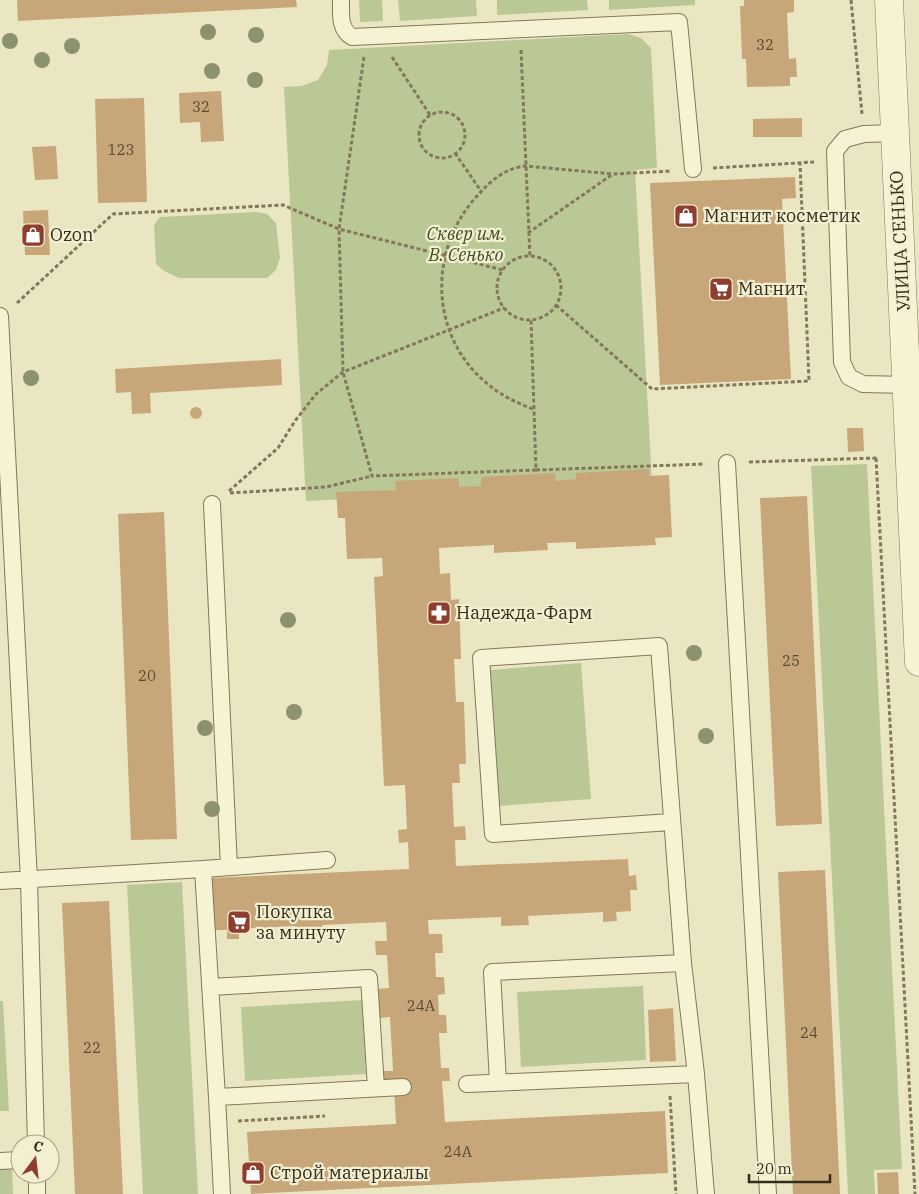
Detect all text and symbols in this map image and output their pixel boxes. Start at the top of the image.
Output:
house number: 32 [756,35,774,54]
house number: 32 [192,97,210,116]
house number: 123 [107,140,135,159]
street label: УЛИЦА СЕНЬКО [884,170,915,312]
shop icon: Магнит косметик [673,203,699,229]
place label: Магнит косметик [704,204,861,227]
shop icon: Ozon [20,222,46,248]
park label: Сквер им. В. Сенько [426,222,506,266]
place label: Ozon [50,223,94,246]
supermarket icon: Магнит [708,276,734,302]
place label: Магнит [738,277,805,300]
pharmacy icon: Надежда-Фарм [426,600,452,626]
place label: Надежда-Фарм [456,601,593,624]
house number: 25 [782,651,800,670]
house number: 20 [138,666,156,685]
place label: Покупка за минуту [256,900,346,944]
supermarket icon: Покупка за минуту [226,909,252,935]
house number: 24А [407,996,436,1015]
house number: 24 [800,1023,818,1042]
house number: 22 [83,1038,101,1057]
north arrow [10,1134,60,1184]
text: С [32,1137,45,1156]
house number: 24А [444,1142,473,1161]
scale bar [749,1152,830,1184]
text: 20 m [756,1159,792,1178]
shop icon: Строй материалы [240,1160,266,1186]
place label: Строй материалы [270,1161,429,1184]

